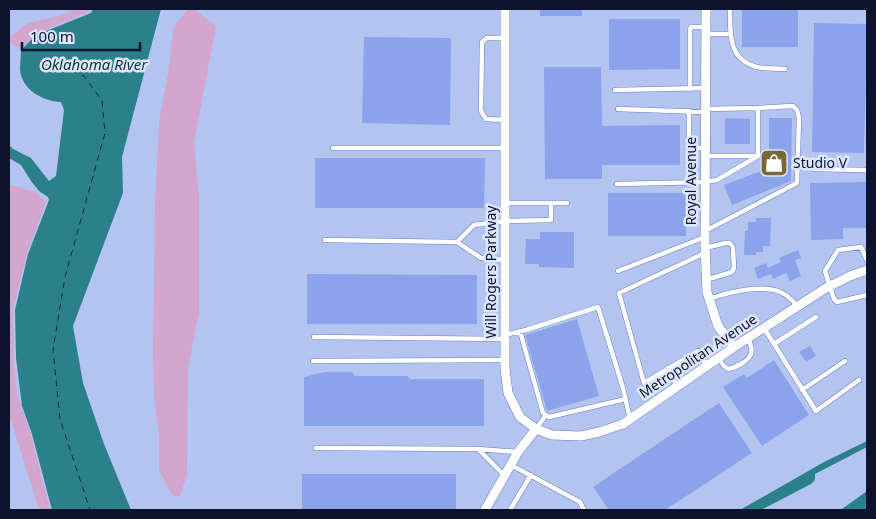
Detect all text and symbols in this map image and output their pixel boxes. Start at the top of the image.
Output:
scale bar [22,20,140,52]
text: 100 m [30,26,74,46]
water label: Oklahoma River [41,54,148,74]
street label: Royal Avenue [681,137,700,225]
shop icon: Studio V [759,148,789,178]
place label: Studio V [793,153,848,172]
street label: Will Rogers Parkway [481,205,500,338]
street label: Metropolitan Avenue [635,309,760,402]

